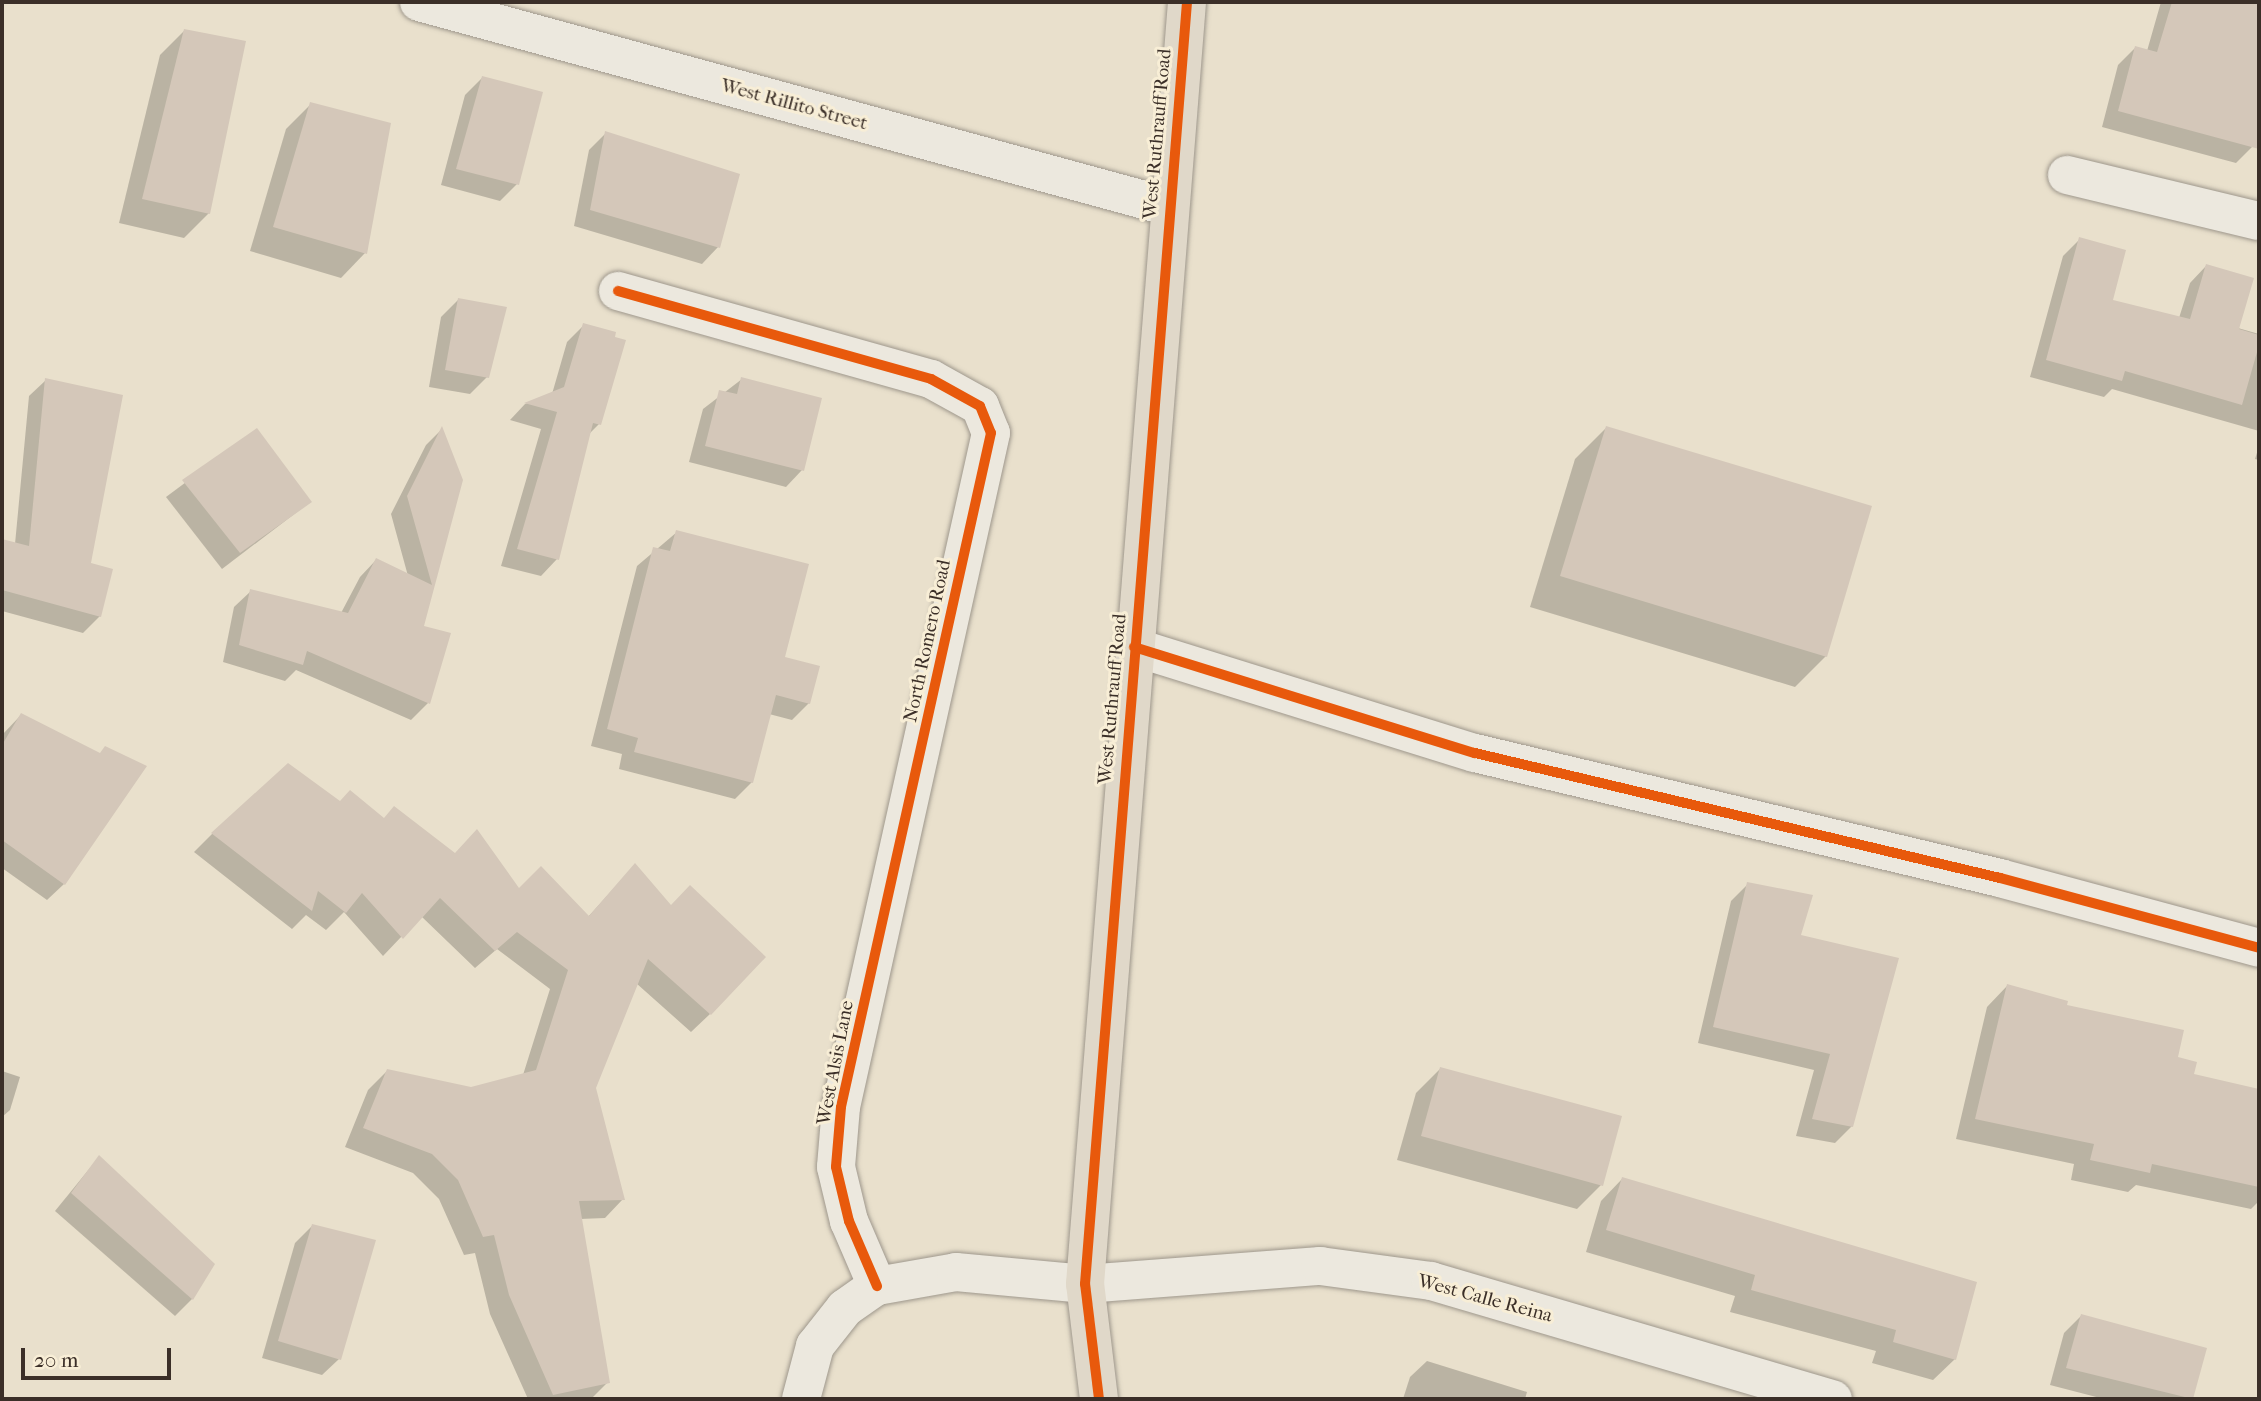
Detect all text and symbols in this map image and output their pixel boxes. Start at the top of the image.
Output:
street label: West Ruthrauff Road [1139,48,1177,220]
street label: West Rillito Street [718,74,870,136]
street label: North Romero Road [900,558,956,724]
street label: West Ruthrauff Road [1094,613,1132,785]
street label: West Alsis Lane [813,999,859,1127]
street label: West Calle Reina [1415,1270,1555,1328]
scale bar [24,1334,175,1378]
text: 20 m [34,1348,78,1372]

